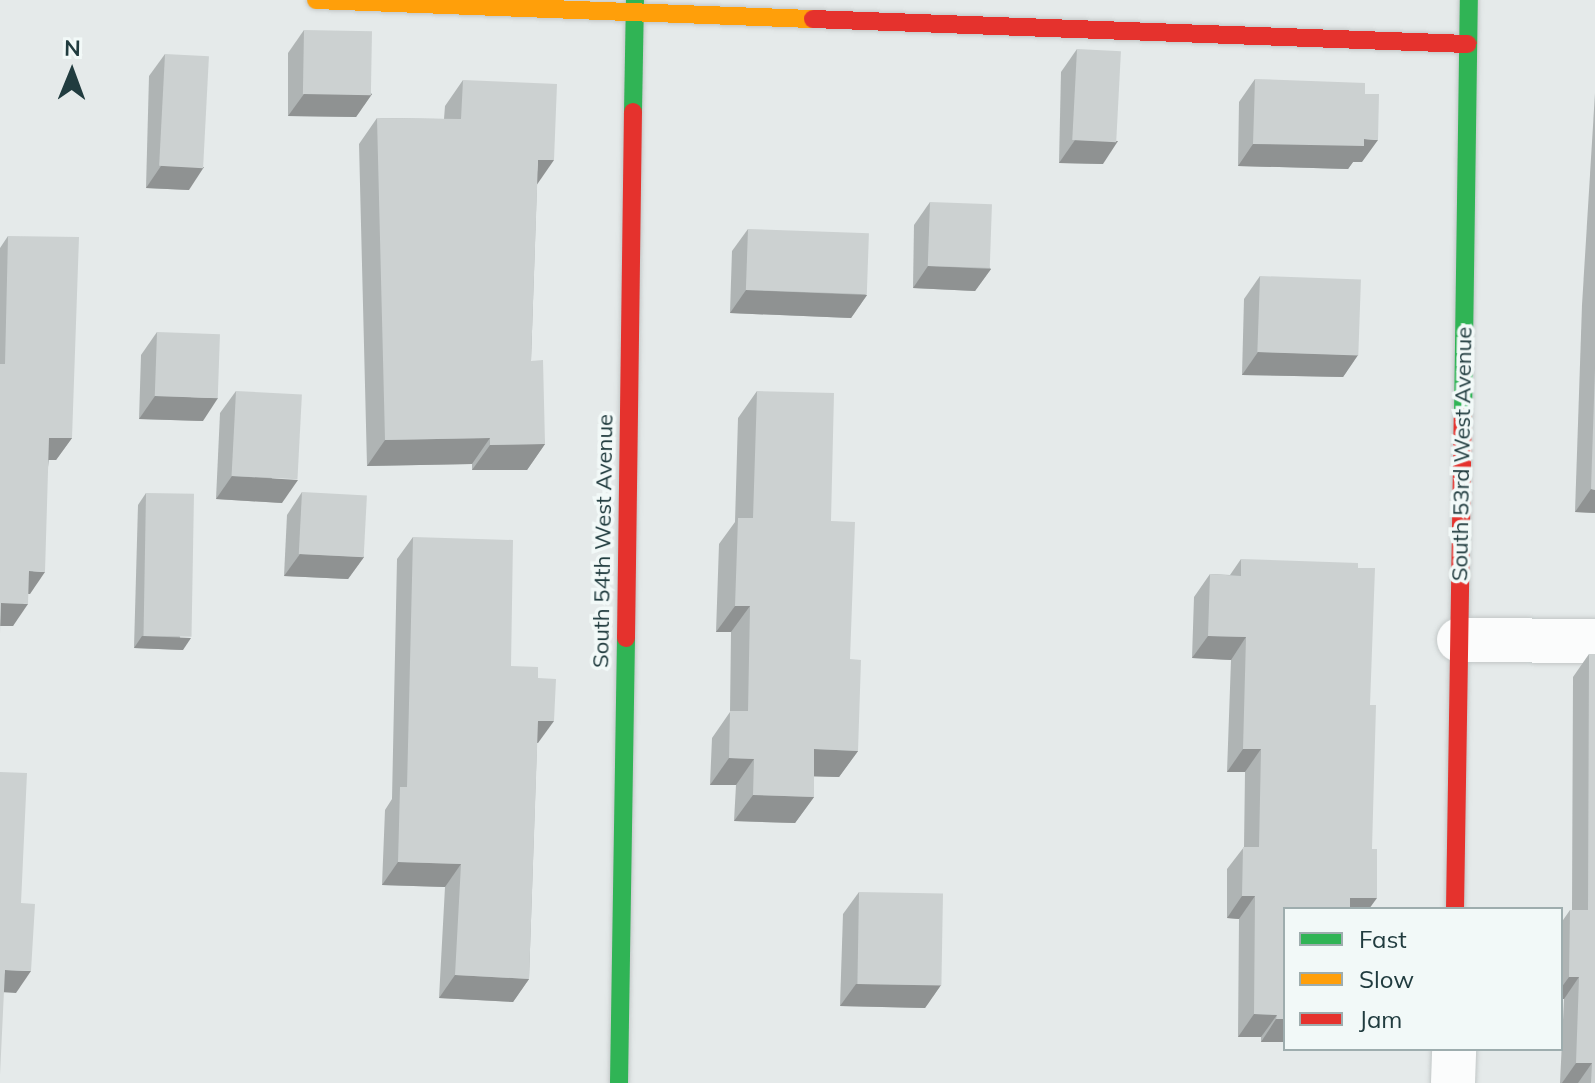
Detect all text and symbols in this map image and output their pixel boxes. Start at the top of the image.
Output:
north arrow [32,32,112,112]
text: N [64,34,81,62]
street label: South 53rd West Avenue [1447,327,1477,581]
street label: South 54th West Avenue [588,414,618,668]
legend [1283,907,1563,1051]
text: Fast [1359,924,1407,954]
text: Slow [1359,964,1414,994]
text: Jam [1359,1004,1402,1034]

